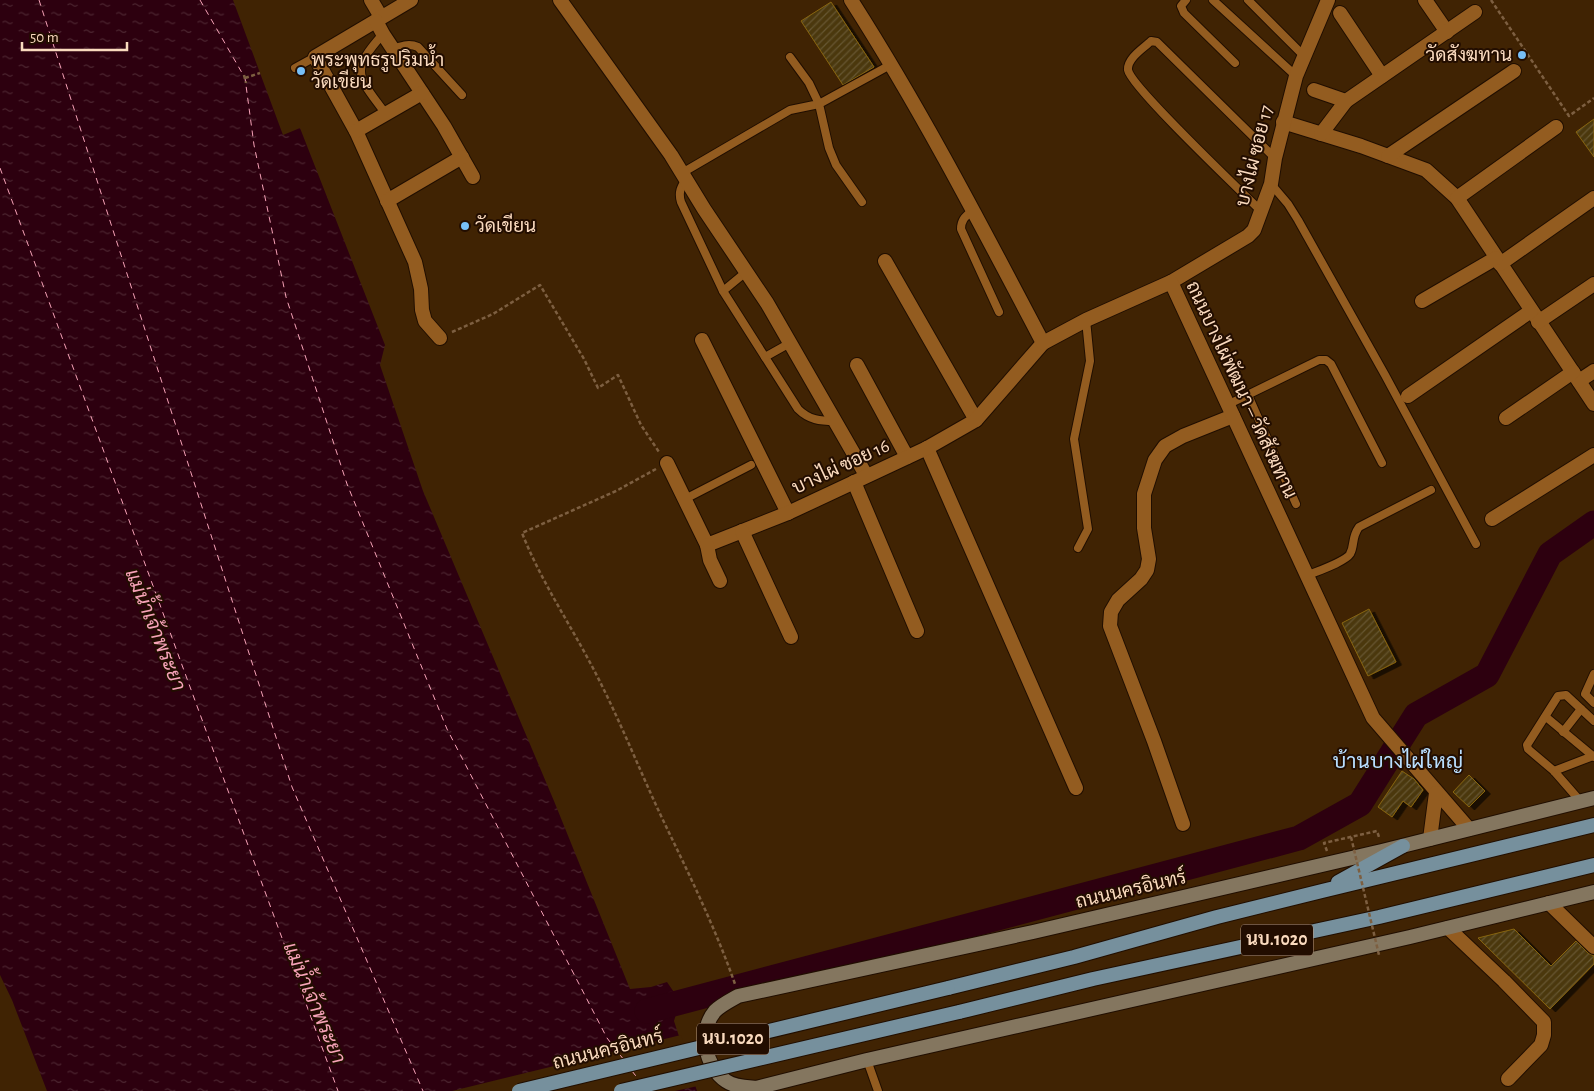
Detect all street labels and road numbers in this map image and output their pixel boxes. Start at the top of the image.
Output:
street label: บางไผ่ ซอย 17 [1229,102,1277,209]
street label: ถนนบางไผ่พัฒนา – วัดสังฆทาน [1182,277,1303,502]
street label: บางไผ่ ซอย 16 [788,433,893,498]
street label: ถนนนครอินทร์ [1073,864,1188,912]
road number: นบ.1020 [1241,924,1313,956]
street label: ถนนนครอินทร์ [550,1023,665,1073]
road number: นบ.1020 [697,1024,769,1054]

